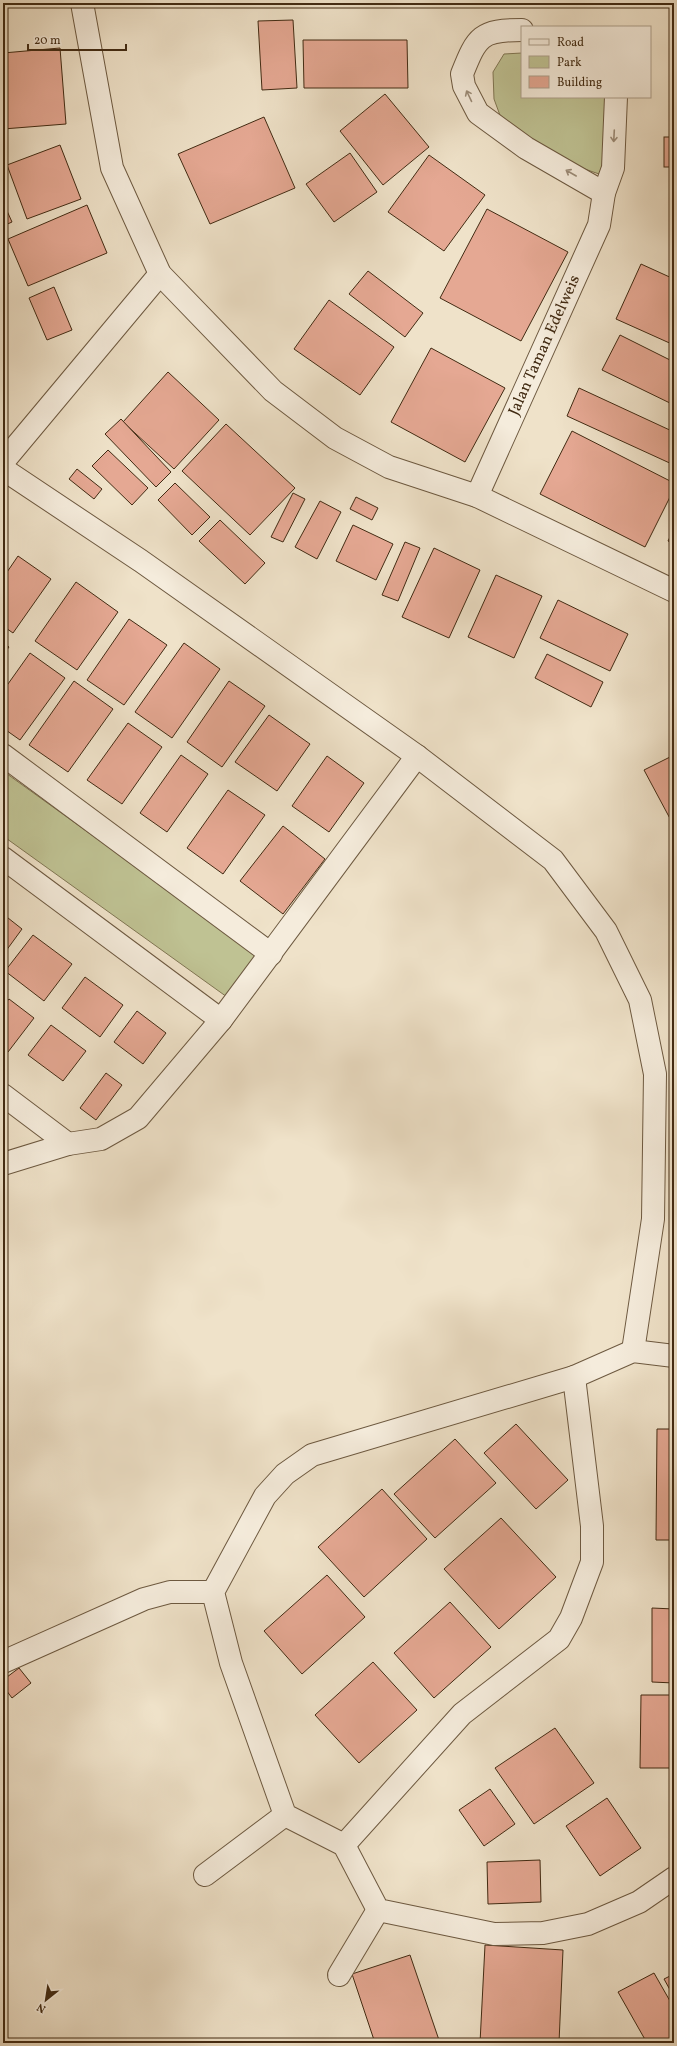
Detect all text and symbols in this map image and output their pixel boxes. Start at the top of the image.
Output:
scale bar [28,26,126,52]
legend [521,26,651,98]
text: 20 m [34,33,61,49]
text: Road [557,35,584,51]
text: Park [557,55,582,71]
text: Building [557,75,602,91]
one-way arrow [465,90,472,102]
one-way arrow [611,129,618,142]
one-way arrow [565,169,577,177]
street label: Jalan Taman Edelweis [503,272,586,419]
north arrow [26,1980,66,2020]
text: N [35,1999,49,2016]

